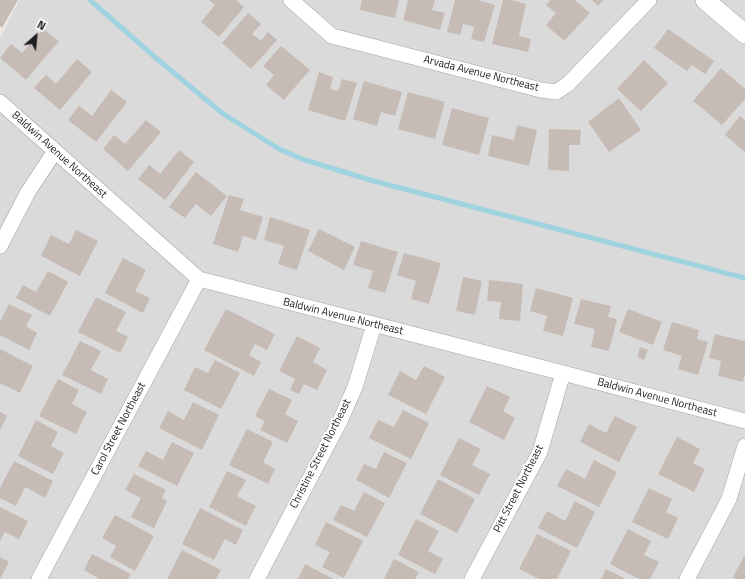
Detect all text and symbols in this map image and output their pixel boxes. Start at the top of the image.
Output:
north arrow [16,16,56,56]
text: N [34,16,48,34]
street label: Arvada Avenue Northeast [422,53,540,95]
street label: Baldwin Avenue Northeast [9,109,109,201]
street label: Baldwin Avenue Northeast [282,296,404,338]
street label: Baldwin Avenue Northeast [596,376,718,420]
street label: Carol Street Northeast [89,380,149,478]
street label: Christine Street Northeast [288,397,354,511]
street label: Pitt Street Northeast [491,443,547,535]

